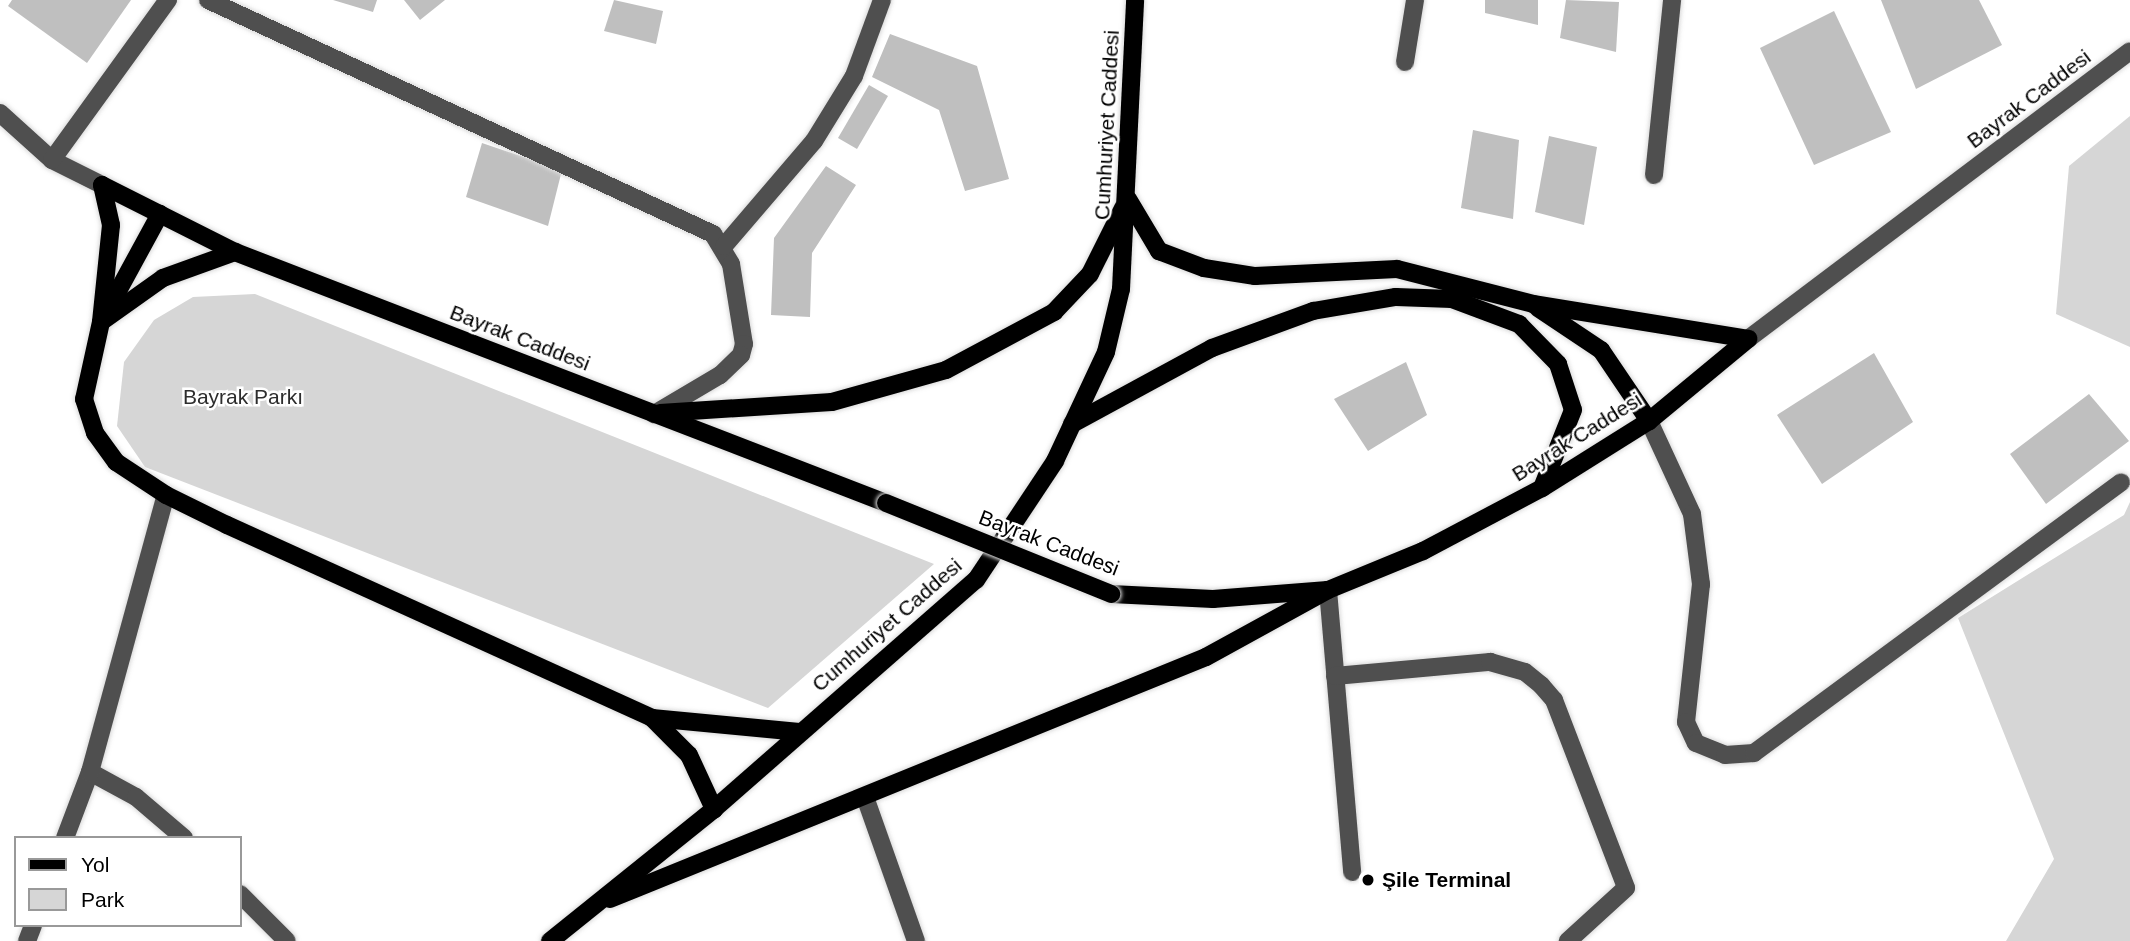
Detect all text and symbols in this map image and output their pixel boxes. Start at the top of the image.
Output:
street label: Cumhuriyet Caddesi [1089,29,1125,221]
street label: Bayrak Caddesi [1962,44,2096,154]
street label: Bayrak Caddesi [446,300,594,376]
park label: Bayrak Parkı [183,384,303,410]
street label: Bayrak Caddesi [1507,387,1647,487]
street label: Bayrak Caddesi [975,505,1123,581]
street label: Cumhuriyet Caddesi [807,553,967,697]
legend [14,836,242,927]
text: Yol [81,853,109,876]
place label: Şile Terminal [1382,867,1511,893]
marker: Şile Terminal [1360,872,1376,888]
text: Park [81,888,124,911]

